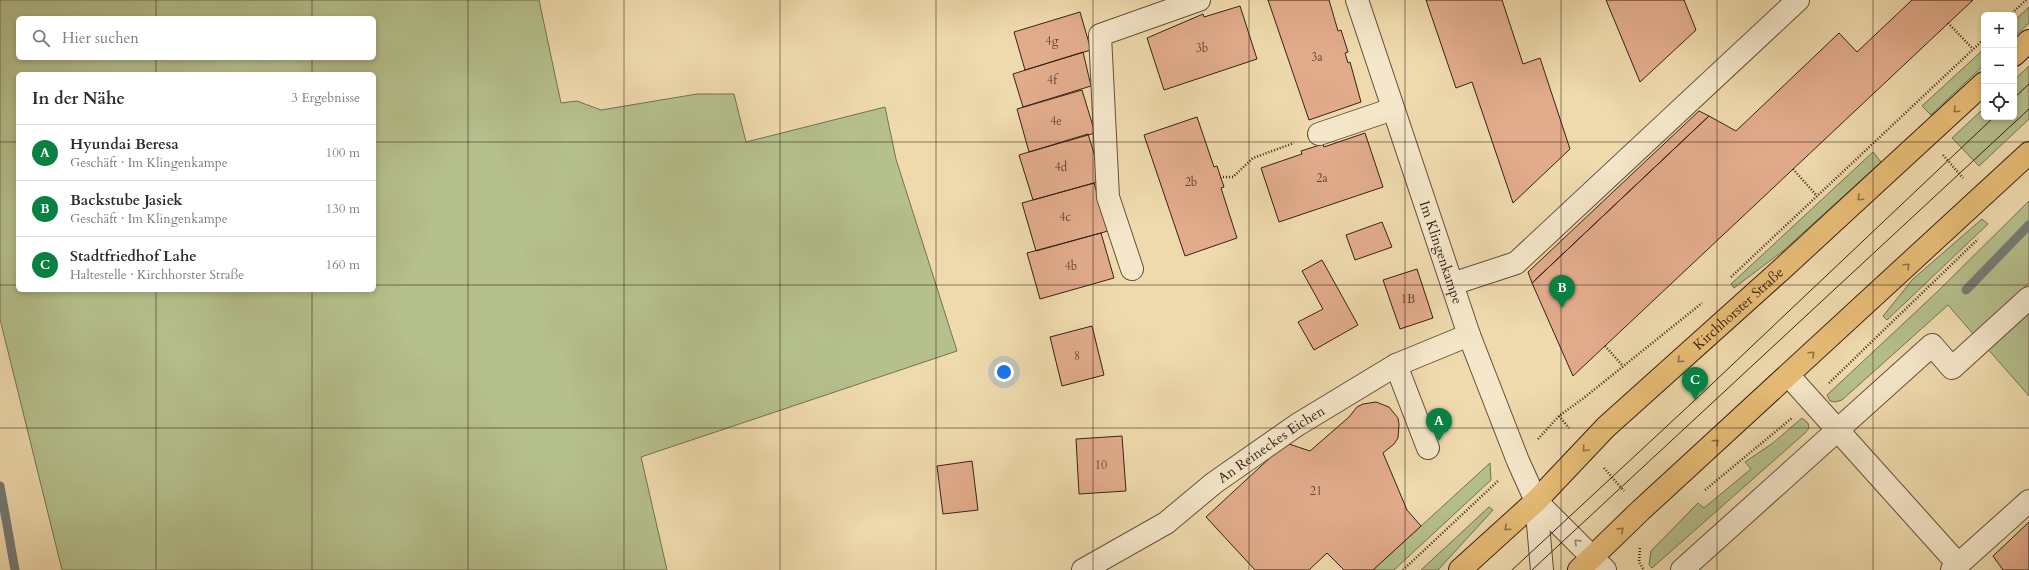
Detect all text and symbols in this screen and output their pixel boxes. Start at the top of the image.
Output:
map controls [1981,12,2017,120]
button: + [1981,12,2017,48]
search box [16,16,376,60]
icon: search [30,27,52,49]
text: Hier suchen [62,28,139,48]
house number: 4g [1046,33,1059,49]
house number: 3b [1196,40,1208,56]
button: − [1981,48,2017,84]
house number: 3a [1311,49,1323,65]
house number: 4f [1047,72,1059,88]
button: locate [1981,84,2017,120]
text: In der Nähe [32,87,125,110]
text: 3 Ergebnisse [291,89,360,107]
one-way arrow [1953,105,1960,112]
house number: 4e [1050,113,1062,129]
text: Hyundai Beresa [70,134,179,154]
text: A [40,144,50,162]
text: 100 m [326,144,360,162]
text: Geschäft · Im Klingenkampe [70,154,228,172]
house number: 4d [1055,159,1068,175]
house number: 2a [1316,170,1328,186]
house number: 2b [1185,174,1197,190]
text: Backstube Jasiek [70,190,183,210]
one-way arrow [1857,193,1865,201]
street label: Im Klingenkampe [1415,198,1467,307]
text: B [40,200,50,218]
text: 130 m [326,200,360,218]
house number: 4c [1059,209,1071,225]
text: Geschäft · Im Klingenkampe [70,210,228,228]
text: Stadtfriedhof Lahe [70,246,197,266]
text: C [40,256,50,274]
text: 160 m [326,256,360,274]
house number: 4b [1065,258,1077,274]
street label: Kirchhorster Straße [1689,263,1788,354]
one-way arrow [1902,263,1910,271]
text: Haltestelle · Kirchhorster Straße [70,266,244,284]
pin: B [1549,275,1575,308]
house number: 1B [1401,291,1415,307]
house number: 8 [1074,348,1080,364]
one-way arrow [1807,351,1815,359]
one-way arrow [1677,356,1685,363]
your location [994,362,1014,382]
pin: C [1682,367,1708,400]
street label: An Reineckes Eichen [1214,401,1328,488]
pin: A [1426,408,1452,441]
one-way arrow [1711,439,1719,446]
one-way arrow [1582,444,1590,452]
house number: 10 [1095,457,1107,473]
house number: 21 [1310,483,1322,499]
one-way arrow [1504,523,1512,530]
one-way arrow [1616,527,1624,535]
one-way arrow [1574,540,1582,547]

